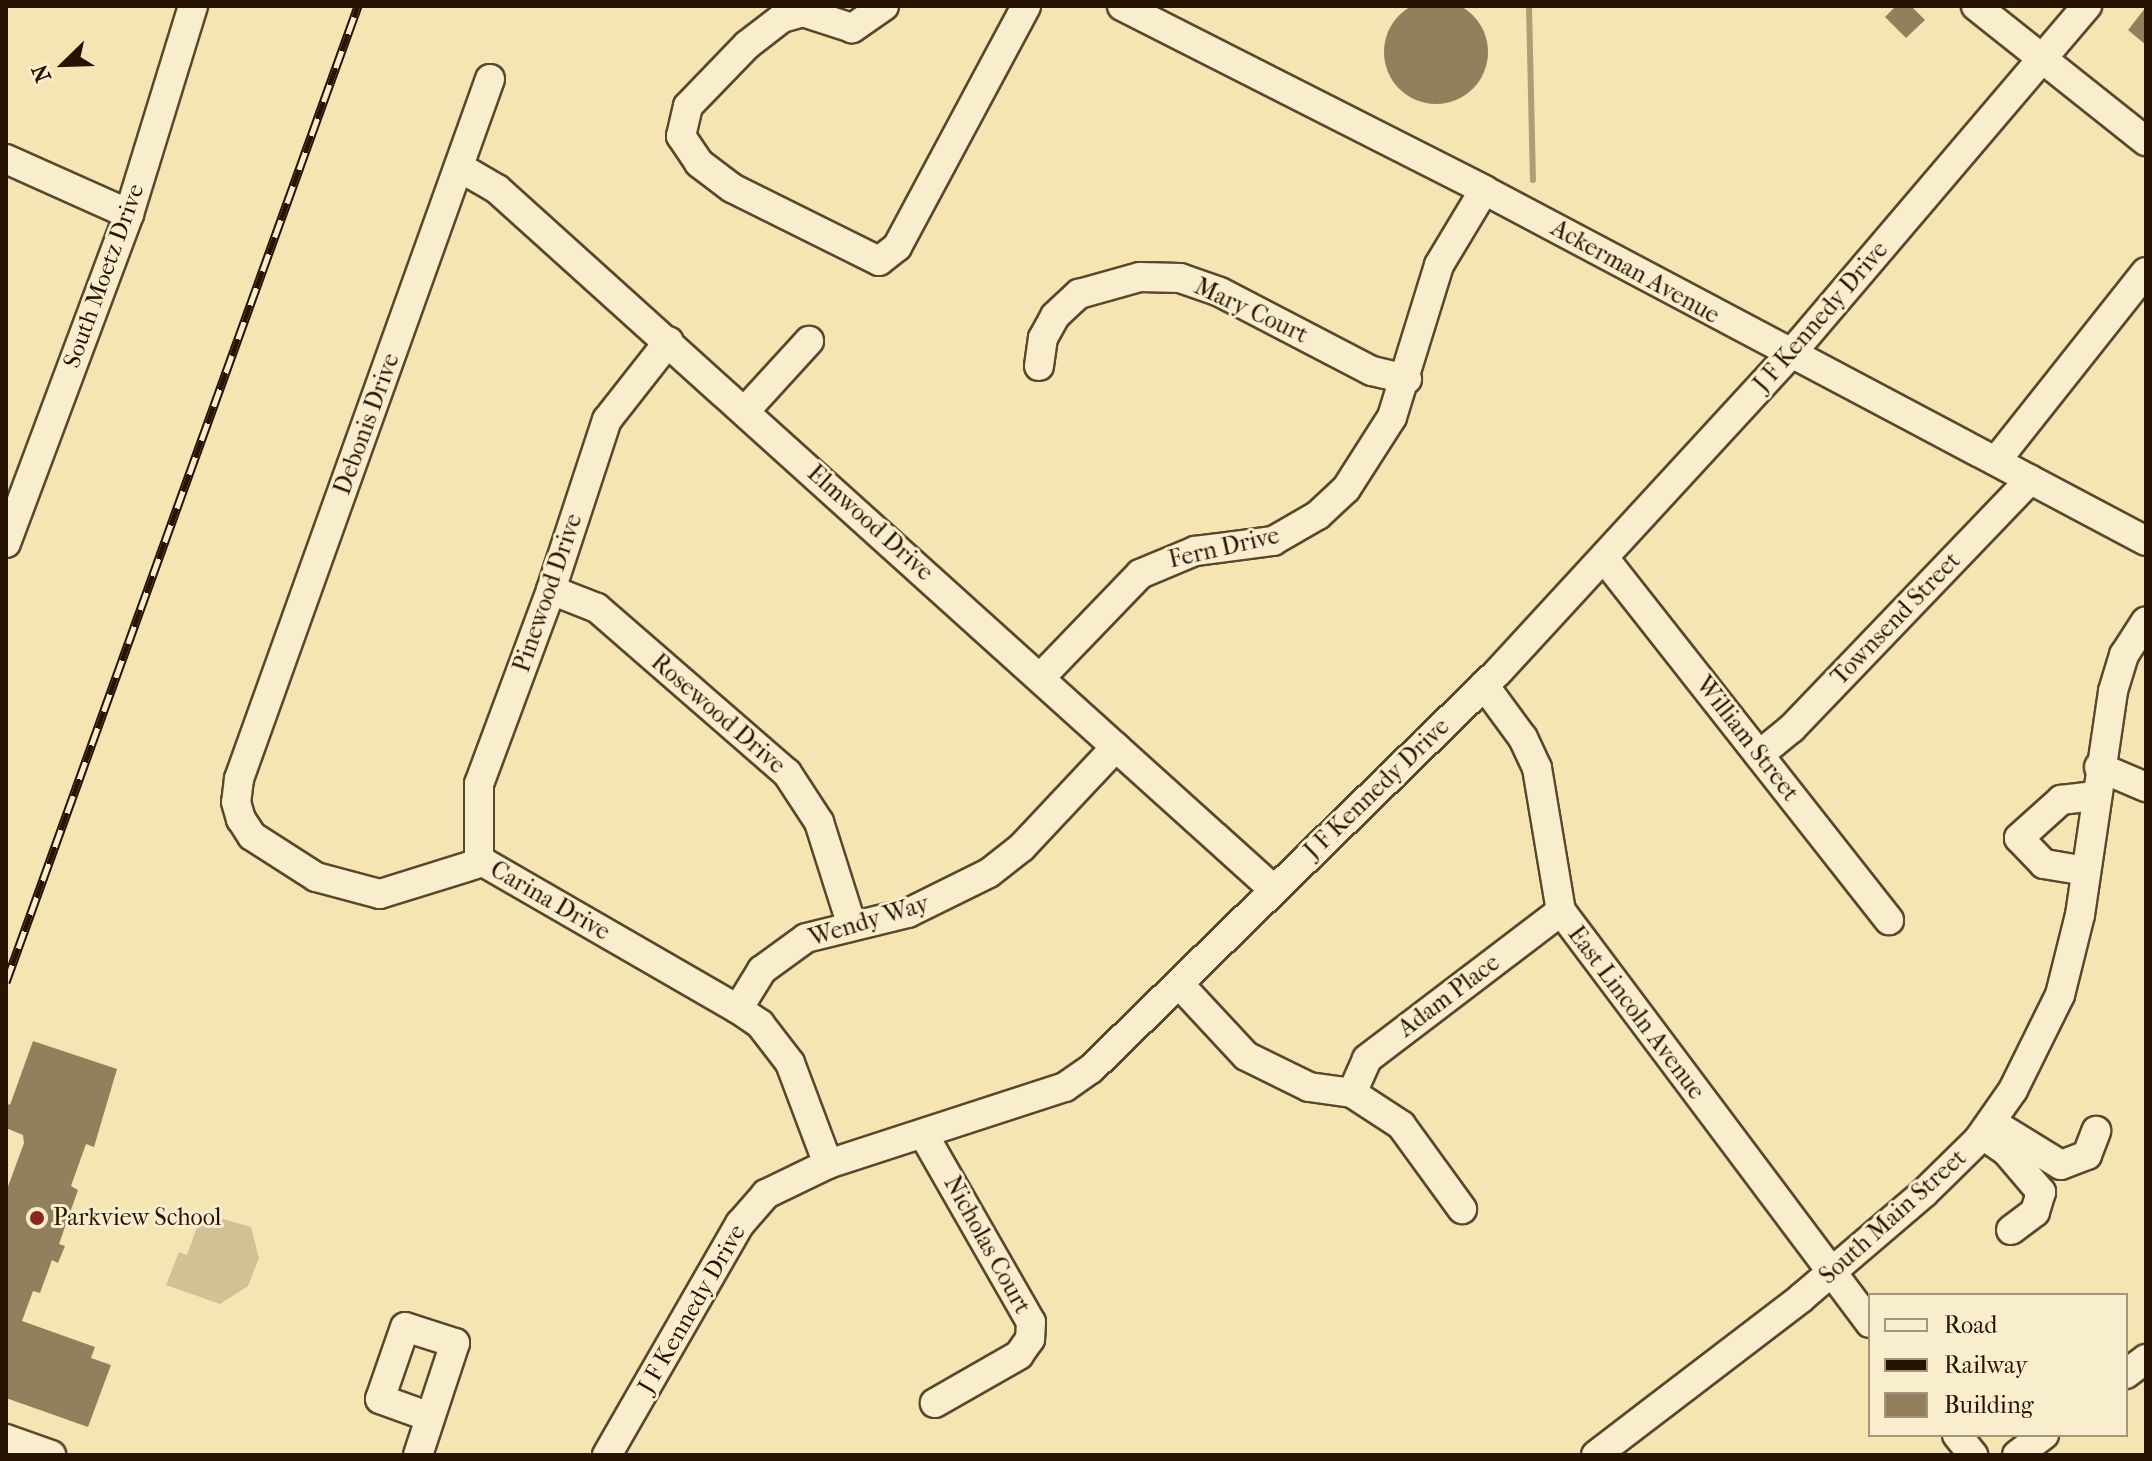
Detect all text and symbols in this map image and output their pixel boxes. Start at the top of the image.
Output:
north arrow [24,24,104,104]
text: N [27,61,57,86]
street label: South Moetz Drive [57,180,151,372]
street label: Ackerman Avenue [1546,214,1724,330]
street label: J F Kennedy Drive [1748,236,1894,398]
street label: Mary Court [1190,272,1312,350]
street label: Debonis Drive [328,349,406,499]
street label: Elmwood Drive [801,459,939,587]
street label: Pinewood Drive [507,510,589,676]
street label: Fern Drive [1166,521,1282,575]
street label: Townsend Street [1825,547,1967,691]
street label: Rosewood Drive [645,648,791,780]
street label: William Street [1689,671,1805,807]
street label: J F Kennedy Drive [1299,713,1455,865]
street label: Carina Drive [485,855,615,947]
street label: Wendy Way [806,889,932,953]
street label: East Lincoln Avenue [1561,921,1711,1105]
street label: Adam Place [1393,949,1505,1043]
street label: South Main Street [1814,1144,1972,1290]
street label: Nicholas Court [937,1171,1037,1319]
place label: Parkview School [53,1204,221,1232]
marker: Parkview School [28,1209,46,1227]
street label: J F Kennedy Drive [632,1220,752,1398]
legend [1868,1293,2128,1437]
text: Road [1944,1311,1997,1339]
text: Railway [1944,1351,2027,1379]
text: Building [1944,1391,2034,1419]

